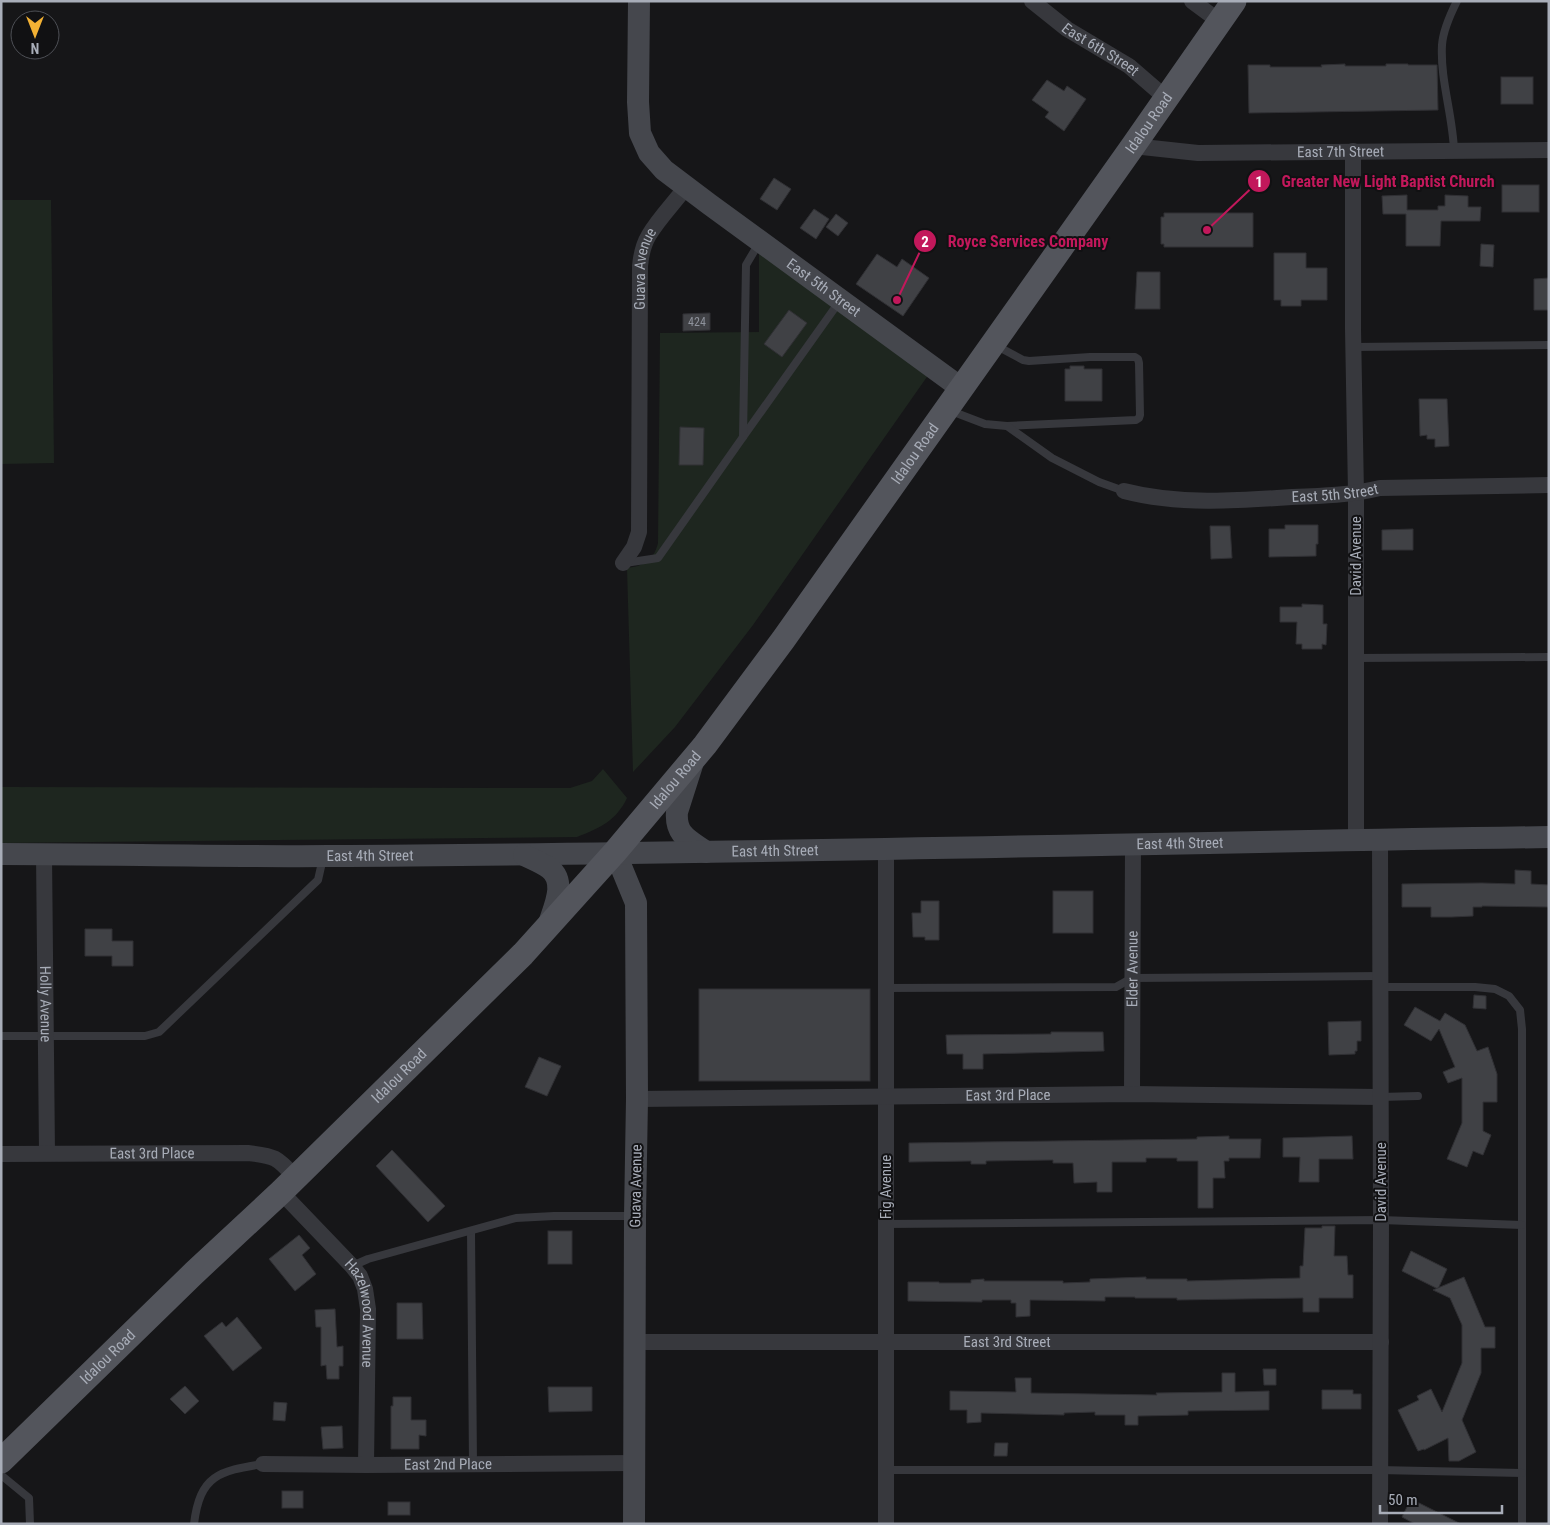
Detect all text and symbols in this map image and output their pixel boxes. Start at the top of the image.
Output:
north arrow [10,10,60,60]
street label: East 6th Street [1058,19,1143,80]
text: N [31,40,39,56]
street label: Idalou Road [1121,89,1176,157]
street label: East 7th Street [1297,142,1384,161]
callout: Greater New Light Baptist Church [1246,166,1505,197]
text: Greater New Light Baptist Church [1281,172,1495,191]
text: 1 [1255,173,1263,191]
street label: Guava Avenue [631,224,660,310]
callout: Royce Services Company [912,226,1118,257]
text: Royce Services Company [948,232,1108,251]
text: 2 [921,233,929,251]
street label: East 5th Street [783,255,864,321]
house number: 424 [688,315,706,329]
street label: Idalou Road [887,420,943,488]
street label: East 5th Street [1291,480,1380,506]
street label: David Avenue [1347,516,1365,596]
street label: Idalou Road [646,747,705,813]
street label: East 4th Street [1136,834,1224,853]
street label: East 4th Street [731,841,819,861]
street label: East 4th Street [326,846,414,865]
street label: Elder Avenue [1123,931,1142,1007]
street label: Holly Avenue [36,966,55,1042]
street label: Idalou Road [368,1045,430,1107]
street label: East 3rd Place [965,1086,1051,1105]
street label: David Avenue [1372,1142,1390,1222]
street label: East 3rd Place [109,1144,195,1163]
street label: Guava Avenue [626,1144,646,1228]
street label: Fig Avenue [877,1155,895,1219]
street label: Hazelwood Avenue [341,1255,377,1368]
street label: Idalou Road [76,1326,139,1388]
street label: East 3rd Street [963,1333,1051,1351]
street label: East 2nd Place [404,1455,492,1474]
scale bar [1380,1482,1502,1514]
text: 50 m [1388,1491,1418,1509]

